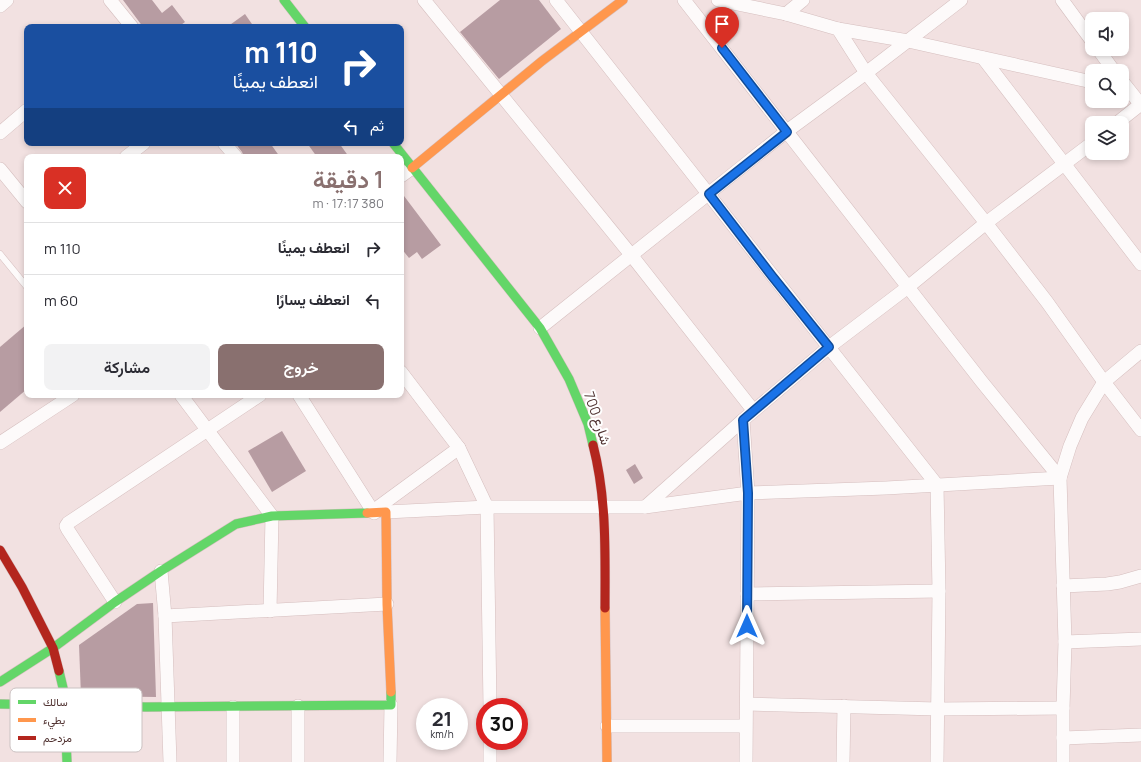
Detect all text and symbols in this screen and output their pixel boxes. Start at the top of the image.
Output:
pin [705,7.0,739,48]
map controls [1085,12,1129,160]
button: sound [1085,12,1129,56]
icon: arrive [711,13,733,35]
text: 110 m [244,33,318,71]
icon: right [332,40,384,92]
button: search [1085,64,1129,108]
text: انعطف يمينًا [233,69,318,93]
text: ثم [370,115,384,136]
icon: left [340,116,362,138]
button: layers [1085,116,1129,160]
text: 1 دقيقة [313,162,384,195]
button: close [44,167,86,209]
text: 380 m · 17:17 [312,194,384,212]
text: انعطف يمينًا [278,237,350,258]
text: 110 m [44,238,81,259]
icon: right [362,238,384,260]
text: انعطف يسارًا [276,289,350,310]
text: 60 m [44,290,78,311]
icon: left [362,290,384,312]
button: مشاركة [44,344,210,390]
button: خروج [218,344,384,390]
street label: شارع 700 [578,389,616,448]
position arrow [726,605,768,647]
legend [10,688,142,752]
text: سالك [43,694,68,709]
speed limit sign: 30 [476,698,528,750]
text: 21 [432,705,452,732]
text: بطيء [43,712,65,730]
text: km/h [430,727,454,741]
text: مزدحم [43,730,72,746]

